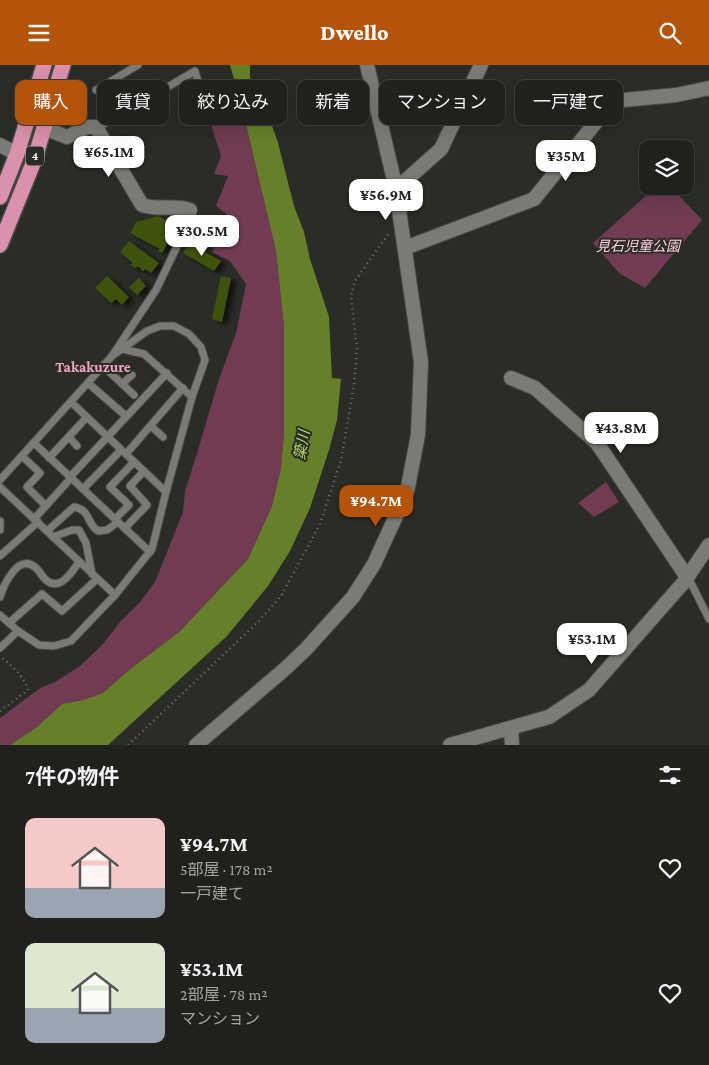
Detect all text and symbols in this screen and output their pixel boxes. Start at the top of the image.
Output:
icon: menu [25,19,53,47]
icon: search [656,19,684,47]
text: Dwello [320,20,389,45]
chip: 購入 [15,80,87,125]
chip: 賃貸 [97,80,169,125]
chip: 絞り込み [179,80,287,125]
chip: 新着 [297,80,369,125]
chip: マンション [379,80,505,125]
chip: 一戸建て [515,80,623,125]
pin: ¥65.1M [68,135,150,178]
pin: ¥35M [536,139,596,182]
map controls [639,140,694,195]
button: layers [639,140,694,195]
text: ¥65.1M [84,143,134,160]
road number: 4 [26,147,44,165]
text: ¥35M [547,147,585,164]
pin: ¥56.9M [345,179,427,221]
text: ¥56.9M [360,186,412,203]
pin: ¥30.5M [161,215,243,257]
text: ¥30.5M [176,222,228,239]
park label: 見石児童公園 [596,238,682,254]
district label: Takakuzure [55,359,131,375]
pin: ¥43.8M [580,411,662,454]
text: ¥43.8M [595,419,647,436]
water label: 簗川 [292,427,313,461]
pin: ¥94.7M [335,485,417,527]
text: ¥94.7M [350,492,402,509]
pin: ¥53.1M [551,623,633,665]
text: ¥53.1M [568,630,616,647]
icon: filters [656,761,684,789]
text: 7件の物件 [25,765,119,789]
text: ¥94.7M [180,832,248,856]
icon: home [65,838,125,898]
icon: heart [656,854,684,882]
text: 5部屋 · 178 m² [180,861,273,878]
text: 一戸建て [180,885,244,902]
text: ¥53.1M [180,957,243,981]
icon: home [65,963,125,1023]
icon: heart [656,979,684,1007]
text: 2部屋 · 78 m² [180,986,268,1003]
text: マンション [180,1010,260,1027]

